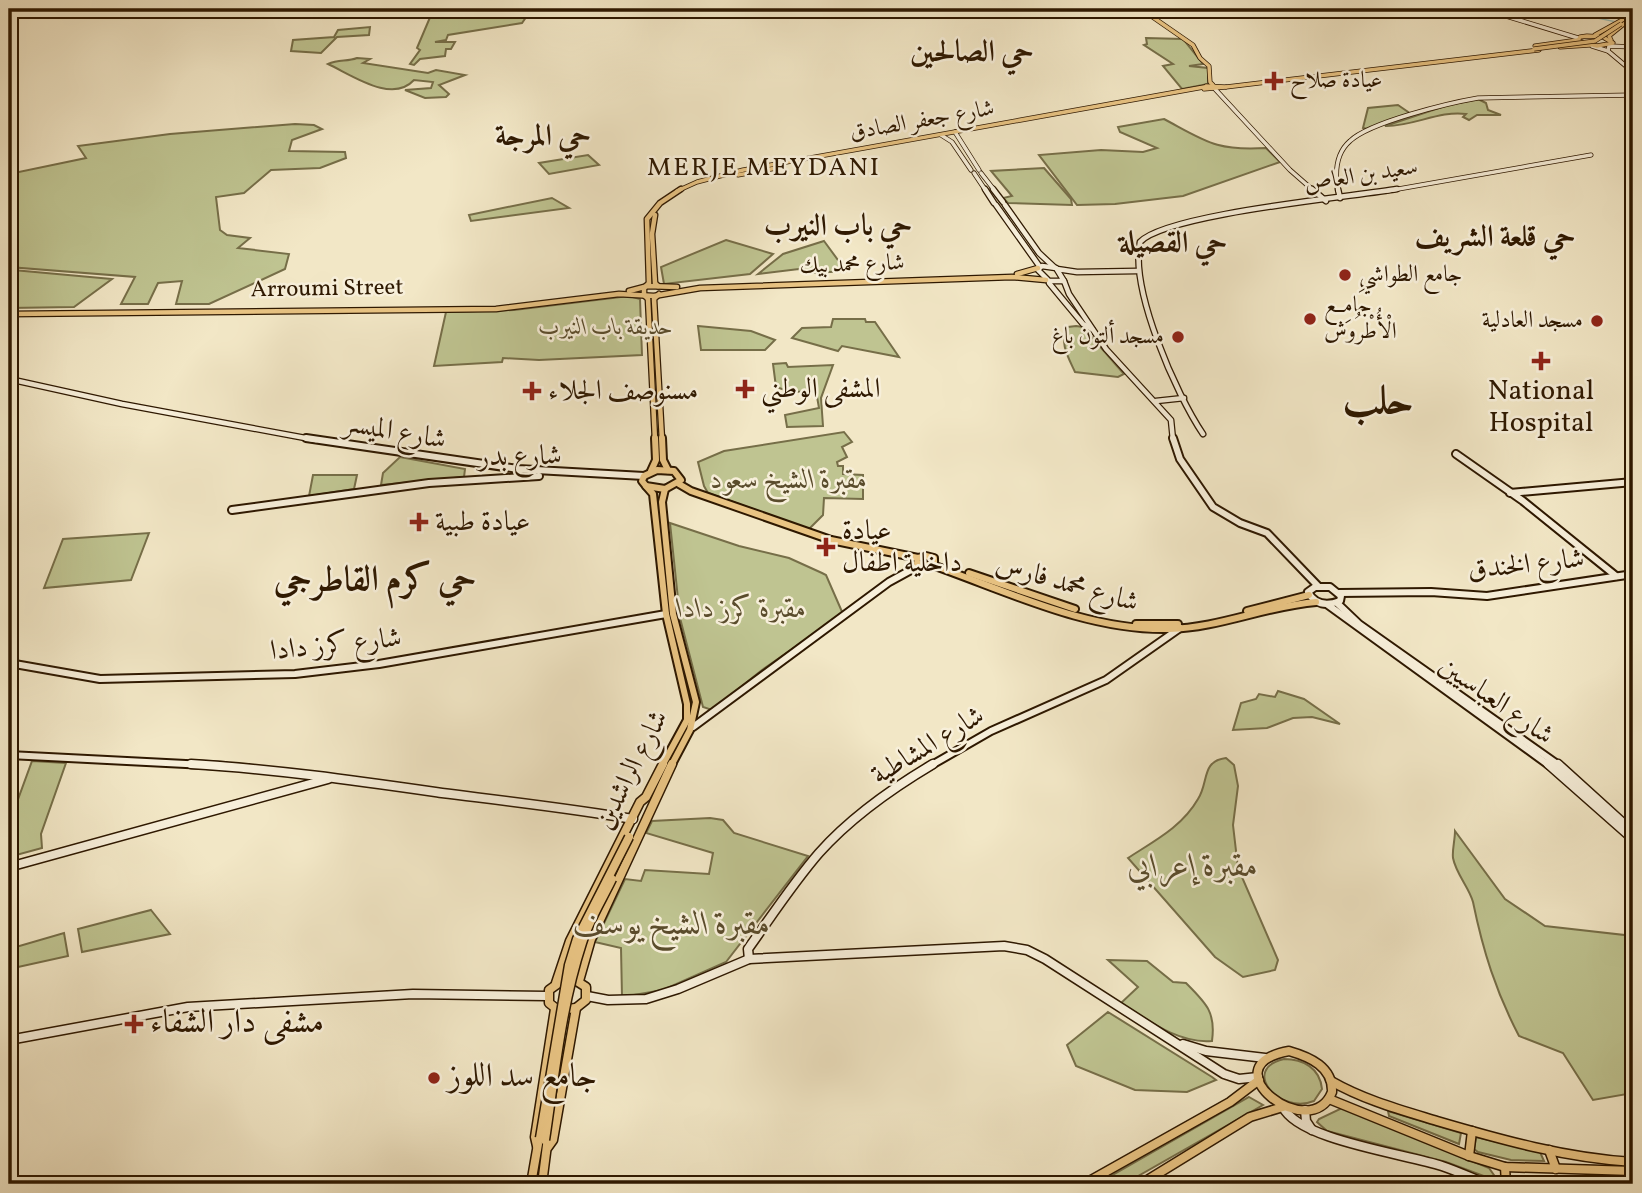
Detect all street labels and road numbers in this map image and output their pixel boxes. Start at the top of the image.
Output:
street label: شارع جعفر الصادق [847,93,997,151]
street label: سعيد بن العاص [1302,151,1420,201]
street label: شارع محمد بيك [799,247,905,285]
street label: Arroumi Street [250,272,404,306]
street label: شارع الميسر [338,403,449,462]
street label: شارع بدر [475,437,562,479]
street label: شارع الخندق [1466,539,1587,593]
street label: شارع محمد فارس [990,545,1143,625]
street label: شارع كرز دادا [268,619,404,673]
street label: شارع العباسيين [1429,647,1562,757]
street label: شارع المشاطية [864,697,993,797]
street label: شارع الراشدين [585,703,681,837]

